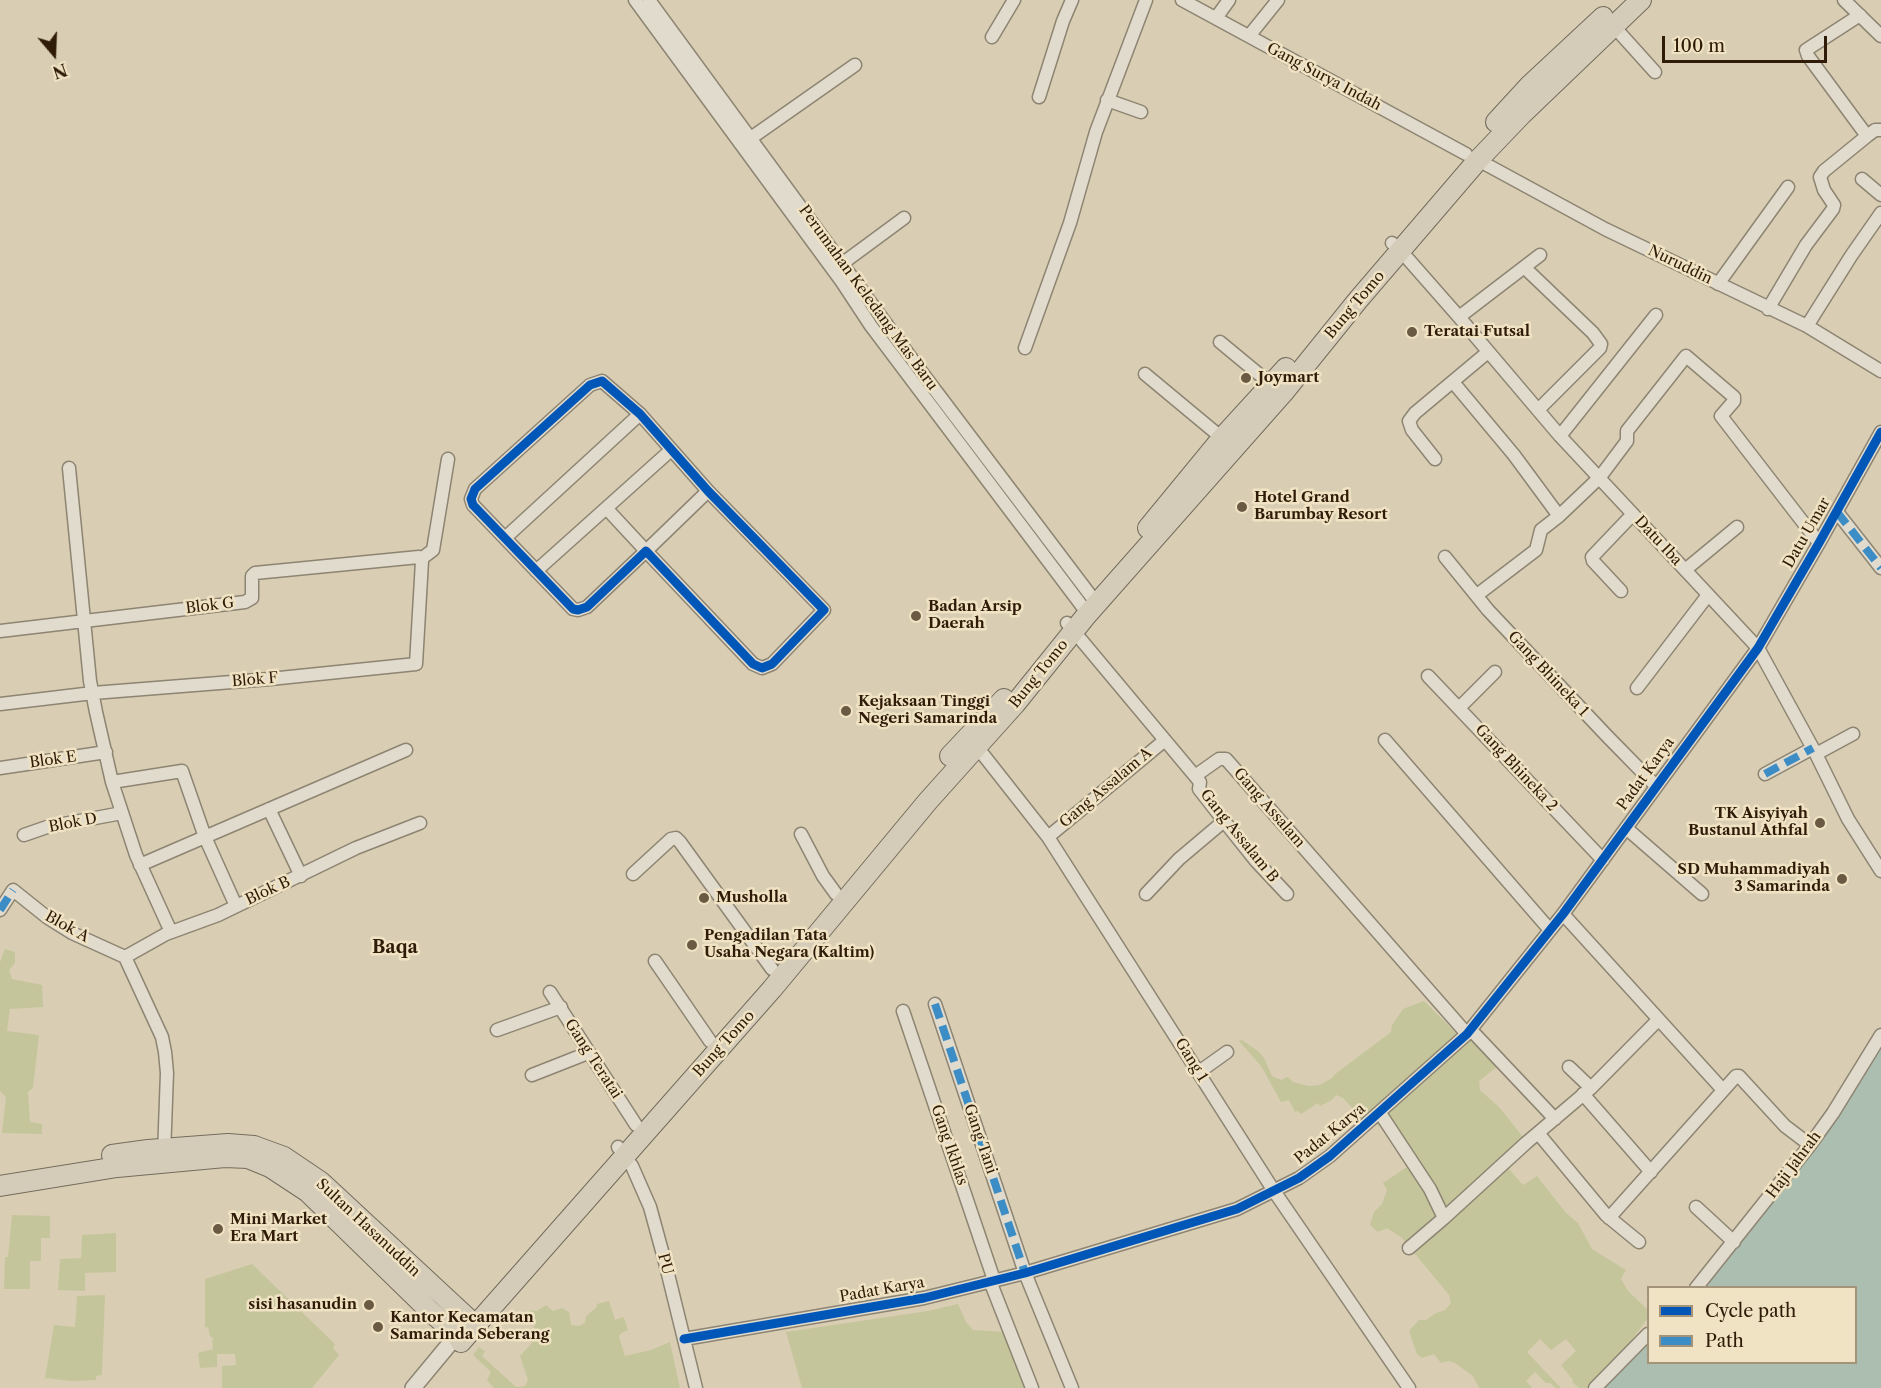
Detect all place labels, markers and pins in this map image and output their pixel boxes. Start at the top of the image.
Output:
place label: Teratai Futsal [1424,323,1530,341]
marker: Teratai Futsal [1405,325,1419,339]
place label: Joymart [1258,369,1319,387]
marker: Joymart [1239,371,1253,385]
place label: Hotel Grand Barumbay Resort [1254,489,1387,524]
marker: Hotel Grand Barumbay Resort [1235,500,1249,514]
place label: Badan Arsip Daerah [928,598,1022,633]
marker: Badan Arsip Daerah [909,609,923,623]
place label: Kejaksaan Tinggi Negeri Samarinda [858,693,997,728]
marker: Kejaksaan Tinggi Negeri Samarinda [839,704,853,718]
place label: TK Aisyiyah Bustanul Athfal [1688,805,1808,840]
marker: TK Aisyiyah Bustanul Athfal [1813,816,1827,830]
place label: SD Muhammadiyah 3 Samarinda [1677,861,1830,896]
marker: SD Muhammadiyah 3 Samarinda [1835,872,1849,886]
place label: Musholla [716,889,788,907]
marker: Musholla [697,891,711,905]
place label: Pengadilan Tata Usaha Negara (Kaltim) [704,927,874,962]
marker: Pengadilan Tata Usaha Negara (Kaltim) [685,938,699,952]
place label: Mini Market Era Mart [230,1211,327,1246]
marker: Mini Market Era Mart [211,1222,225,1236]
place label: sisi hasanudin [248,1296,357,1314]
marker: sisi hasanudin [362,1298,376,1312]
place label: Kantor Kecamatan Samarinda Seberang [390,1309,549,1344]
marker: Kantor Kecamatan Samarinda Seberang [371,1320,385,1334]

